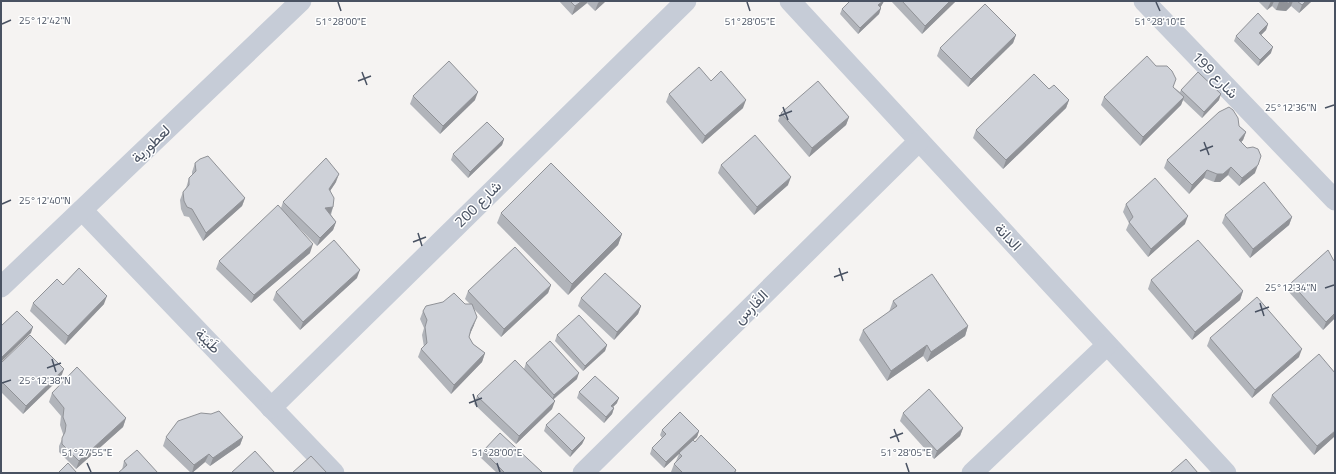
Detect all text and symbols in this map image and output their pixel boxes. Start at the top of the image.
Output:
text: 25°12'42"N [19,13,71,28]
text: 51°28'00"E [316,14,367,29]
text: 51°28'05"E [725,14,776,29]
text: 51°28'10"E [1135,14,1186,29]
street label: شارع 199 [1187,46,1244,104]
text: 25°12'36"N [1265,100,1317,115]
street label: لعطورية [126,119,176,168]
street label: شارع 200 [449,175,507,233]
text: 25°12'40"N [19,193,71,208]
street label: الدانة [989,217,1027,256]
text: 25°12'34"N [1265,280,1317,295]
street label: الفَارِس [728,284,774,330]
street label: طَيْبَة [190,323,227,359]
text: 25°12'38"N [19,373,71,388]
text: 51°27'55"E [62,445,113,460]
text: 51°28'00"E [472,445,523,460]
text: 51°28'05"E [881,445,932,460]

